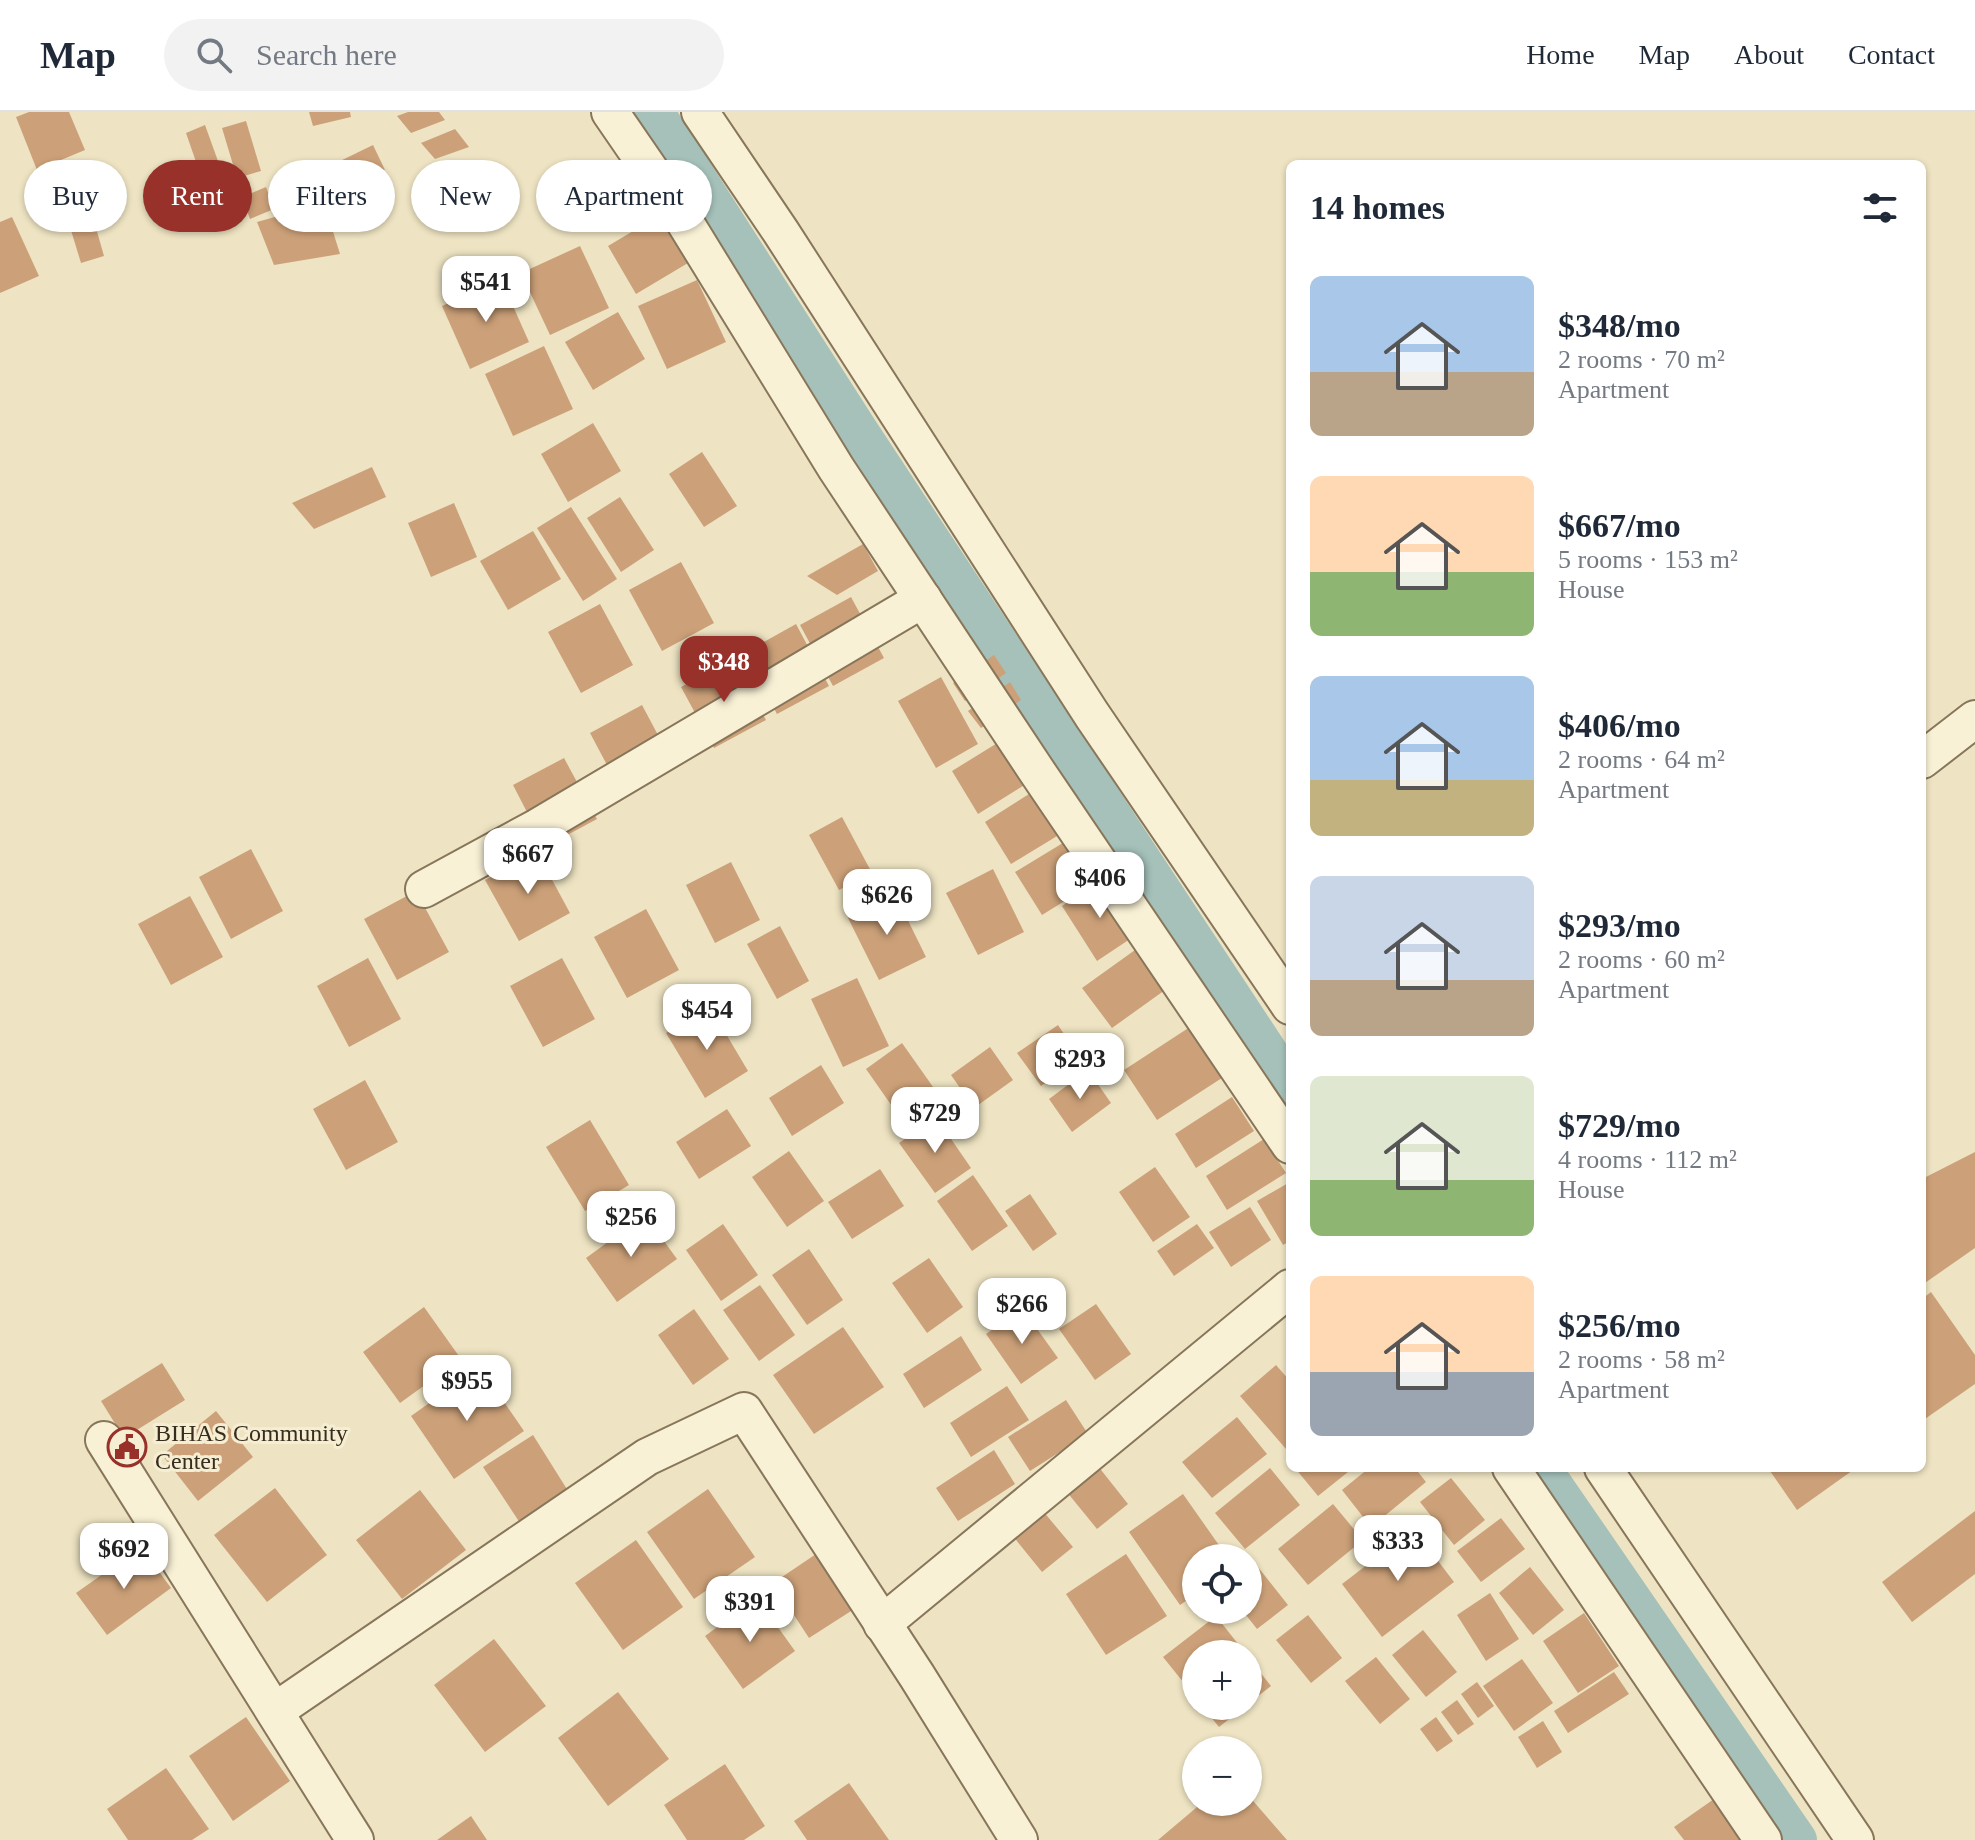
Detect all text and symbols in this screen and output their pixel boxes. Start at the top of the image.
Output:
search box [164,19,724,91]
icon: search [192,33,236,77]
text: Map [40,34,116,76]
text: Search here [256,38,397,71]
text: Home [1526,39,1595,70]
text: Map [1639,39,1690,70]
text: About [1734,39,1804,70]
text: Contact [1848,39,1935,70]
chip: Buy [24,160,127,232]
chip: Rent [143,160,252,232]
chip: Filters [268,160,395,232]
chip: New [411,160,520,232]
chip: Apartment [536,160,712,232]
icon: filters [1858,186,1902,230]
text: 14 homes [1310,189,1445,226]
pin: $541 [439,256,533,324]
text: $541 [460,267,512,296]
text: $348/mo [1558,307,1681,344]
icon: home [1374,308,1470,404]
text: 2 rooms · 70 m² [1558,345,1725,374]
text: Apartment [1558,375,1669,404]
text: $667/mo [1558,507,1681,544]
icon: home [1374,508,1470,604]
text: 5 rooms · 153 m² [1558,545,1738,574]
text: House [1558,575,1624,604]
pin: $348 [677,636,771,704]
text: $348 [698,647,750,676]
text: $406/mo [1558,707,1681,744]
icon: home [1374,708,1470,804]
text: 2 rooms · 64 m² [1558,745,1725,774]
text: Apartment [1558,775,1669,804]
pin: $667 [481,828,575,896]
text: $667 [502,839,554,868]
pin: $406 [1053,852,1147,920]
text: $406 [1074,863,1126,892]
pin: $626 [840,869,934,937]
text: $626 [861,880,913,909]
text: $293/mo [1558,907,1681,944]
icon: home [1374,908,1470,1004]
text: 2 rooms · 60 m² [1558,945,1725,974]
text: Apartment [1558,975,1669,1004]
pin: $454 [660,984,754,1052]
text: $454 [681,995,733,1024]
pin: $293 [1033,1033,1127,1101]
text: $293 [1054,1044,1106,1073]
pin: $729 [888,1087,982,1155]
text: $729 [909,1098,961,1127]
text: $729/mo [1558,1107,1681,1144]
icon: home [1374,1108,1470,1204]
text: 4 rooms · 112 m² [1558,1145,1737,1174]
text: House [1558,1175,1624,1204]
pin: $256 [584,1191,678,1259]
text: $256 [605,1202,657,1231]
pin: $266 [975,1278,1069,1346]
text: $266 [996,1289,1048,1318]
text: $256/mo [1558,1307,1681,1344]
icon: home [1374,1308,1470,1404]
text: 2 rooms · 58 m² [1558,1345,1725,1374]
pin: $955 [420,1355,514,1423]
text: $955 [441,1366,493,1395]
text: Apartment [1558,1375,1669,1404]
place label: BIHAS Community Center [155,1420,348,1474]
public building icon: BIHAS Community Center [106,1426,148,1468]
pin: $333 [1351,1515,1445,1583]
pin: $692 [77,1523,171,1591]
text: $333 [1372,1526,1424,1555]
text: $692 [98,1534,150,1563]
map controls [1182,1544,1262,1816]
button: locate [1182,1544,1262,1624]
pin: $391 [703,1576,797,1644]
text: $391 [724,1587,776,1616]
button: + [1182,1640,1262,1720]
button: − [1182,1736,1262,1816]

